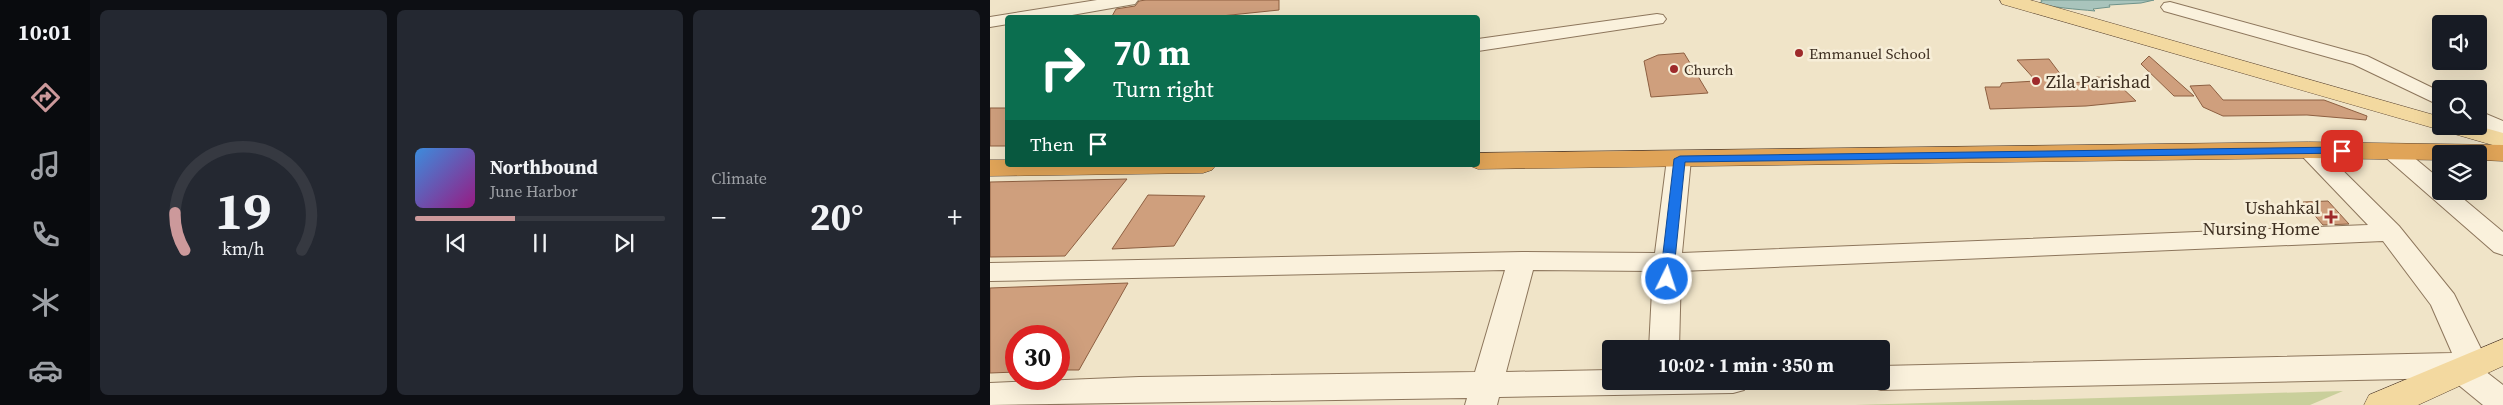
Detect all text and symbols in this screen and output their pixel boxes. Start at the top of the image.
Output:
map controls [2432,15,2487,200]
button: sound [2432,15,2487,70]
text: 10:01 [18,17,72,47]
text: 70 m [1113,29,1190,77]
icon: right [1030,35,1095,100]
place label: Emmanuel School [1809,43,1931,64]
marker: Emmanuel School [1793,47,1805,59]
place label: Church [1684,59,1734,80]
marker: Church [1668,63,1680,75]
place label: Zila Parishad [2046,69,2150,94]
text: Turn right [1113,74,1214,104]
marker: Zila Parishad [2030,75,2042,87]
icon: directions [28,80,63,115]
button: search [2432,80,2487,135]
icon: arrive [1084,130,1112,158]
pin [2321,130,2363,172]
text: Then [1030,131,1074,157]
icon: arrive [2328,137,2356,165]
button: layers [2432,145,2487,200]
icon: music [28,148,63,183]
text: Northbound [490,154,598,180]
text: Climate [711,167,767,189]
text: 19 [215,175,272,246]
text: June Harbor [490,180,578,202]
text: 20° [810,191,863,243]
place label: Ushahkal Nursing Home [2203,195,2320,241]
text: − [711,198,726,236]
text: + [947,198,962,236]
marker: Ushahkal Nursing Home [2324,210,2338,224]
icon: phone [28,217,63,252]
icon: previous [442,229,470,257]
icon: pause [526,229,554,257]
icon: next [610,229,638,257]
text: km/h [222,236,265,261]
position arrow [1640,252,1692,304]
icon: climate [28,285,63,320]
speed limit sign: 30 [1005,325,1070,390]
text: 10:02 · 1 min · 350 m [1658,352,1834,378]
icon: car [28,353,63,388]

